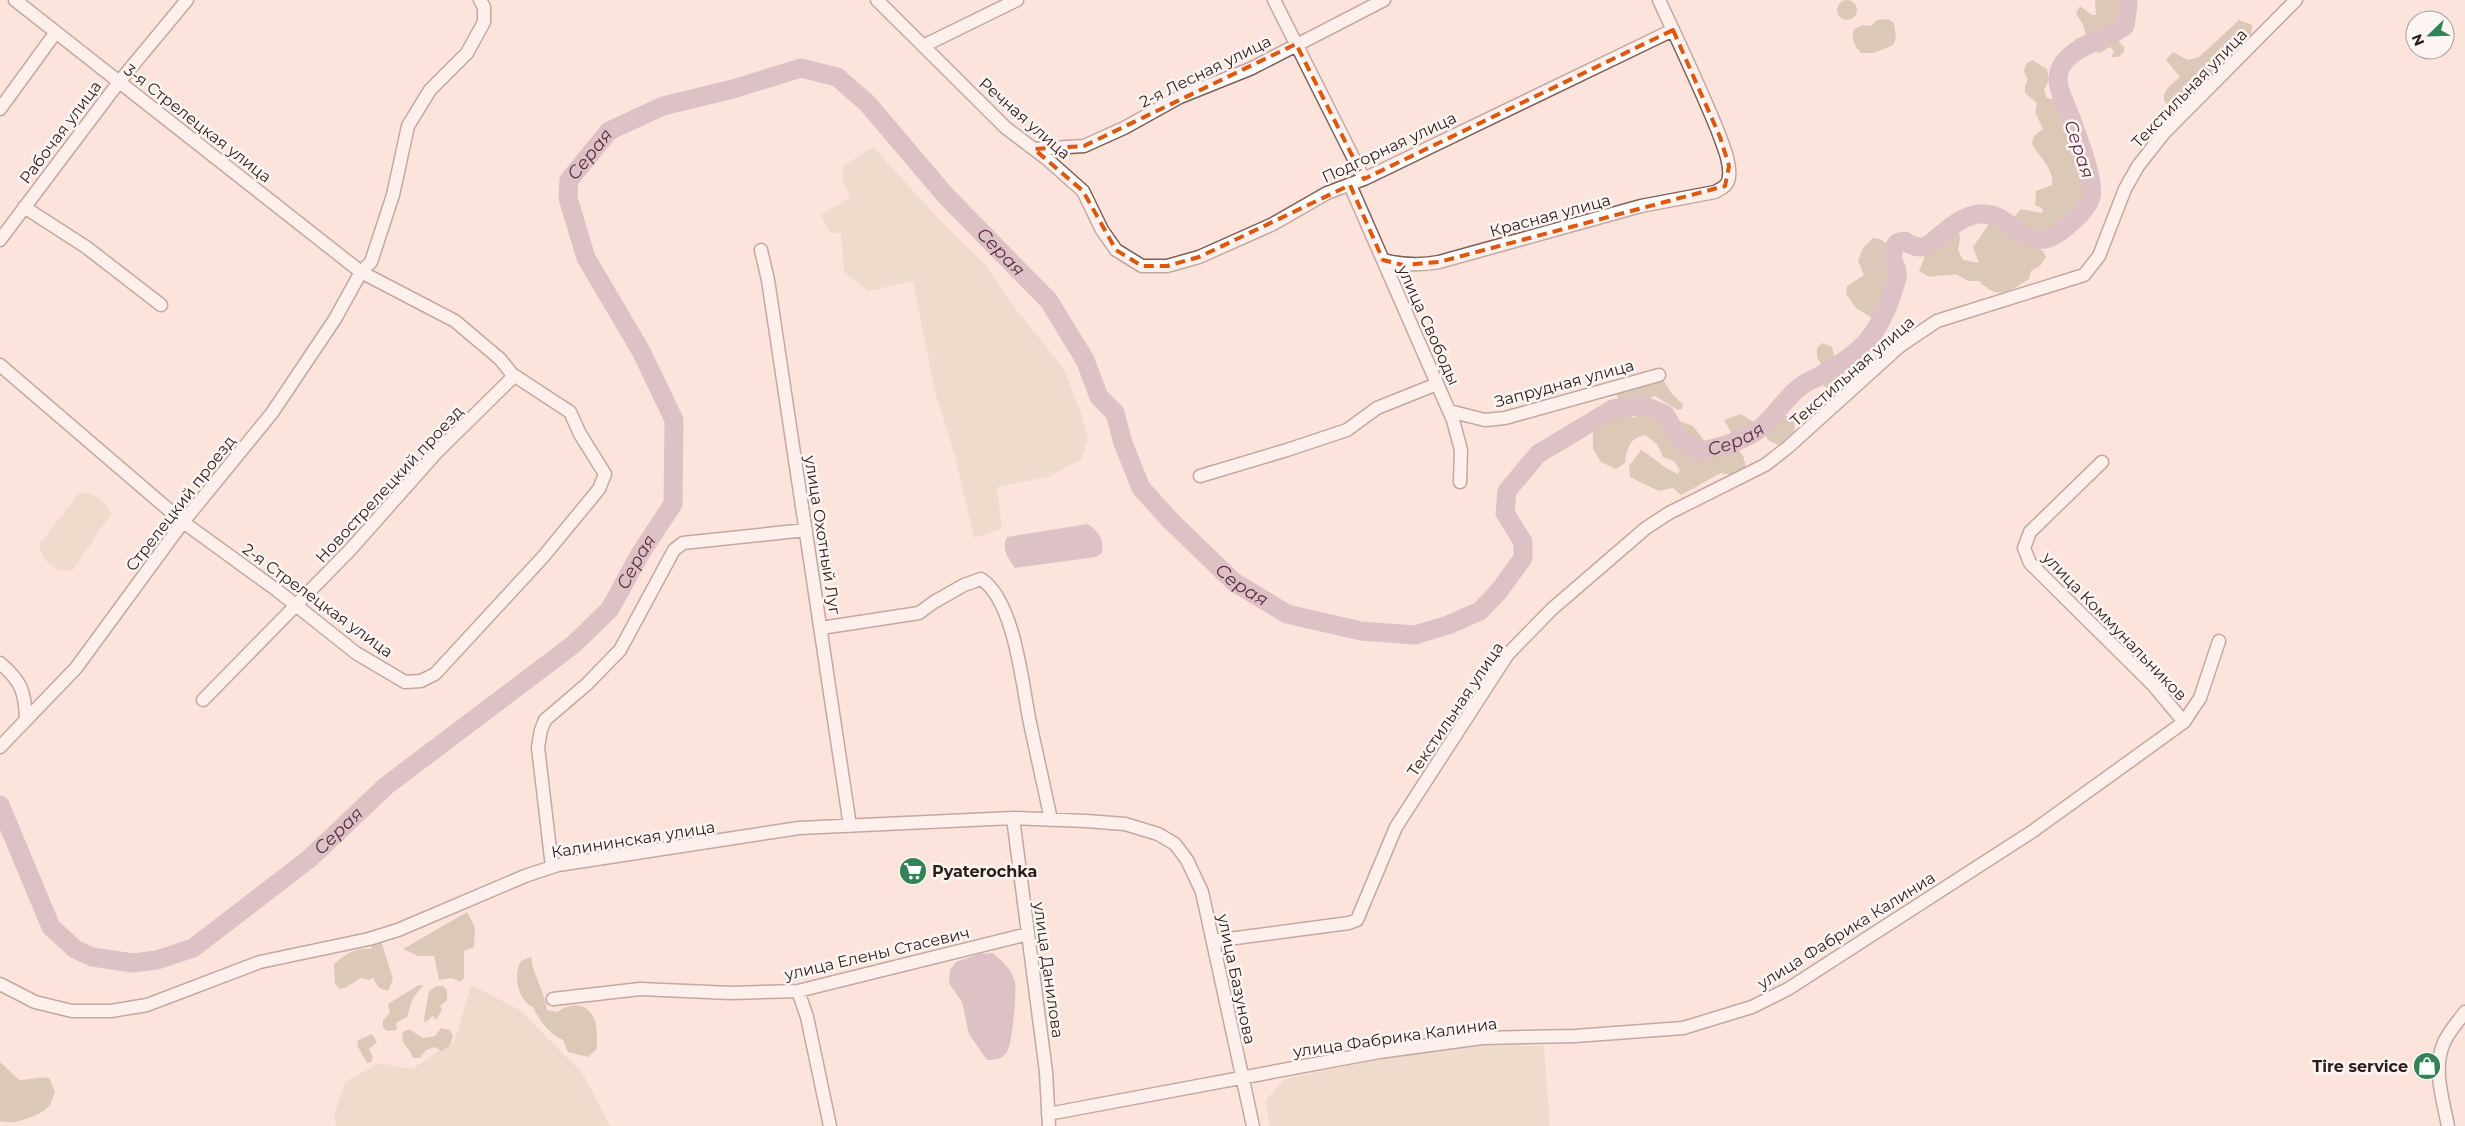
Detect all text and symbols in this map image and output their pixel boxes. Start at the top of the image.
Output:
north arrow [2405,10,2455,60]
street label: Текстильная улица [2128,25,2251,152]
street label: 2-я Лесная улица [1136,31,1274,112]
text: N [2408,31,2429,49]
street label: 3-я Стрелецкая улица [120,60,275,187]
street label: Речная улица [975,74,1074,163]
street label: Рабочая улица [16,77,105,187]
street label: Подгорная улица [1319,108,1459,187]
water label: Серая [2059,117,2099,181]
water label: Серая [562,124,617,185]
street label: Красная улица [1488,190,1613,241]
water label: Серая [972,223,1030,281]
street label: улица Свободы [1393,261,1463,388]
street label: Текстильная улица [1786,312,1918,430]
street label: Запрудная улица [1492,356,1636,411]
street label: Новострелецкий проезд [312,402,467,567]
water label: Серая [1705,418,1769,461]
street label: Стрелецкий проезд [122,432,239,575]
street label: улица Охотный Луг [800,453,845,616]
water label: Серая [612,530,661,593]
street label: 2-я Стрелецкая улица [239,539,397,661]
street label: улица Коммунальников [2038,547,2191,705]
water label: Серая [1211,559,1272,611]
street label: Текстильная улица [1403,638,1507,780]
water label: Серая [309,802,368,860]
street label: Калининская улица [550,817,716,862]
supermarket icon: Pyaterochka [898,856,928,886]
place label: Pyaterochka [932,862,1037,881]
street label: улица Фабрика Калиниа [1753,868,1939,994]
street label: улица Данилова [1029,900,1067,1039]
street label: улица Базунова [1213,911,1260,1046]
street label: улица Елены Стасевич [782,923,972,984]
street label: улица Фабрика Калиниа [1291,1014,1498,1061]
shop icon: Tire service [2412,1051,2442,1081]
place label: Tire service [2312,1057,2408,1076]

